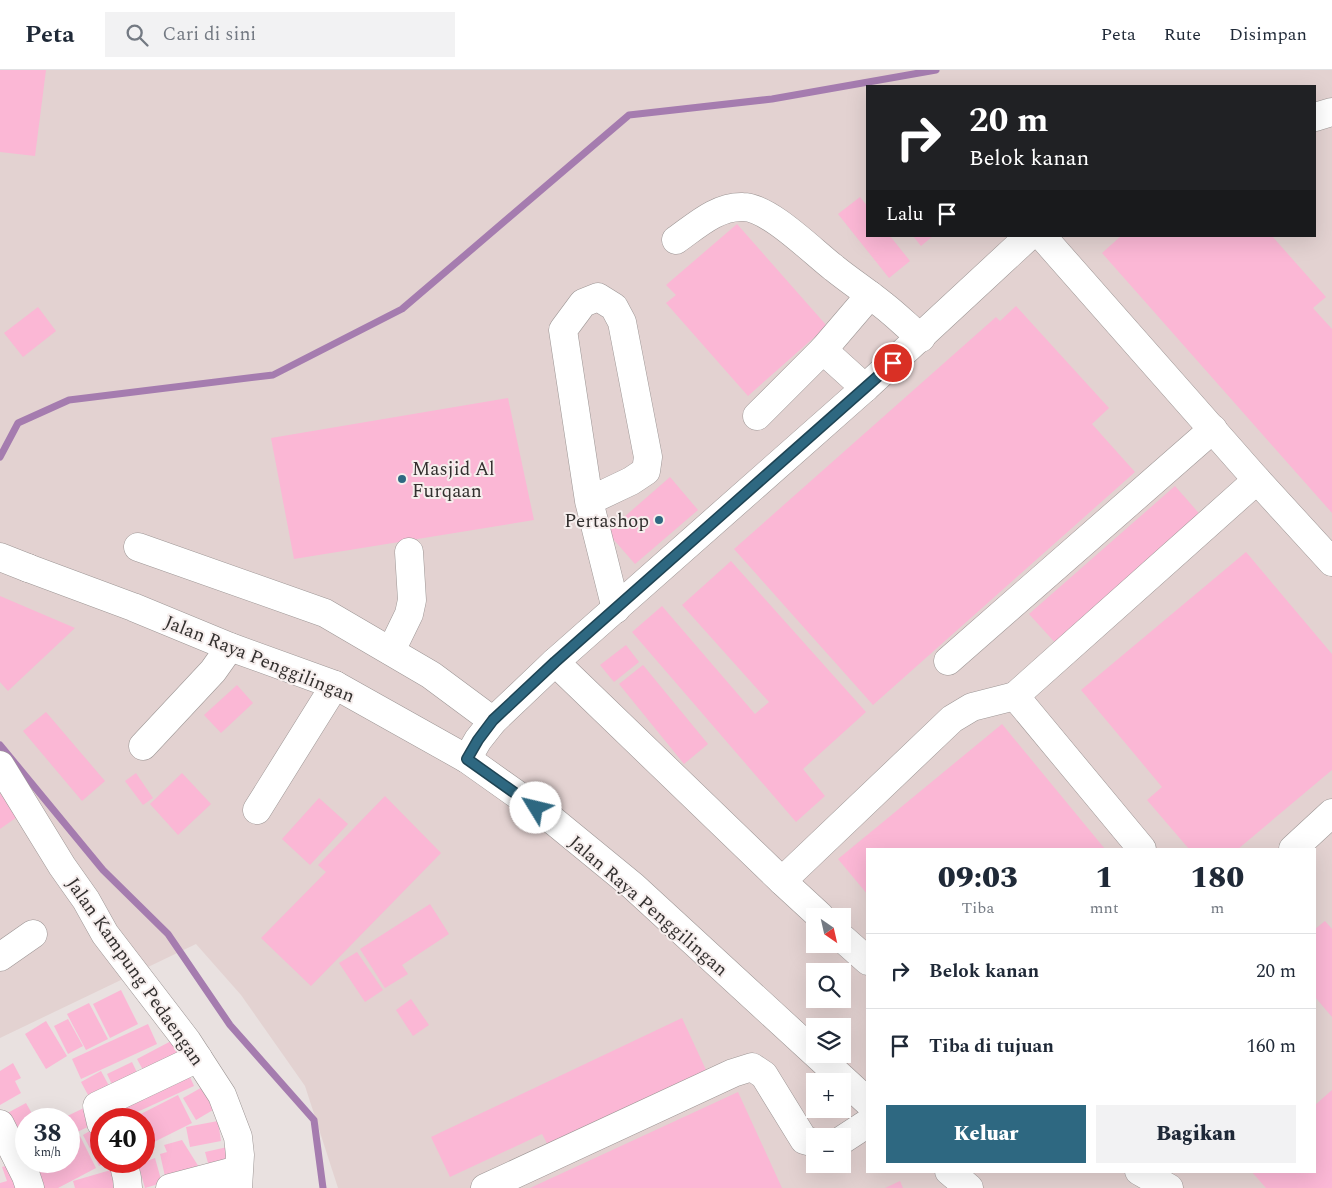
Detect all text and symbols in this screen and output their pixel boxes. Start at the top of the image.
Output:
search box [105,12,455,57]
text: Peta [25,17,75,53]
text: Cari di sini [163,20,256,49]
icon: search [123,21,151,49]
text: Peta [1101,21,1136,48]
text: Rute [1164,21,1201,48]
text: Disimpan [1229,21,1307,48]
text: 20 m [969,94,1049,147]
icon: right [886,105,951,170]
text: Belok kanan [969,142,1089,175]
text: Lalu [886,200,923,229]
icon: arrive [933,200,961,228]
pin [872,342,914,384]
icon: arrive [879,349,907,377]
place label: Masjid Al Furqaan [412,455,495,506]
marker: Masjid Al Furqaan [396,473,408,485]
place label: Pertashop [564,507,649,536]
marker: Pertashop [653,514,665,526]
street label: Jalan Raya Penggilingan [160,608,359,711]
position arrow [509,781,561,833]
street label: Jalan Raya Penggilingan [562,829,734,984]
text: 09:03 [938,855,1018,901]
text: 1 [1095,855,1113,901]
text: 180 [1190,855,1244,901]
street label: Jalan Kampung Pedaengan [58,872,211,1072]
text: Tiba [962,896,994,920]
text: mnt [1090,896,1119,920]
text: m [1210,896,1224,920]
north arrow [806,908,851,952]
map controls [806,908,851,1173]
icon: right [886,957,914,985]
text: Belok kanan [929,957,1039,986]
text: 20 m [1256,957,1296,986]
button: search [806,963,851,1008]
button: layers [806,1018,851,1063]
icon: arrive [886,1032,914,1060]
text: Tiba di tujuan [929,1032,1054,1061]
text: 160 m [1246,1032,1296,1061]
button: + [806,1073,851,1118]
button: Keluar [886,1105,1086,1163]
button: Bagikan [1096,1105,1296,1163]
speed limit sign: 40 [90,1108,155,1173]
text: 38 [33,1115,62,1153]
button: − [806,1128,851,1173]
text: km/h [34,1143,61,1162]

